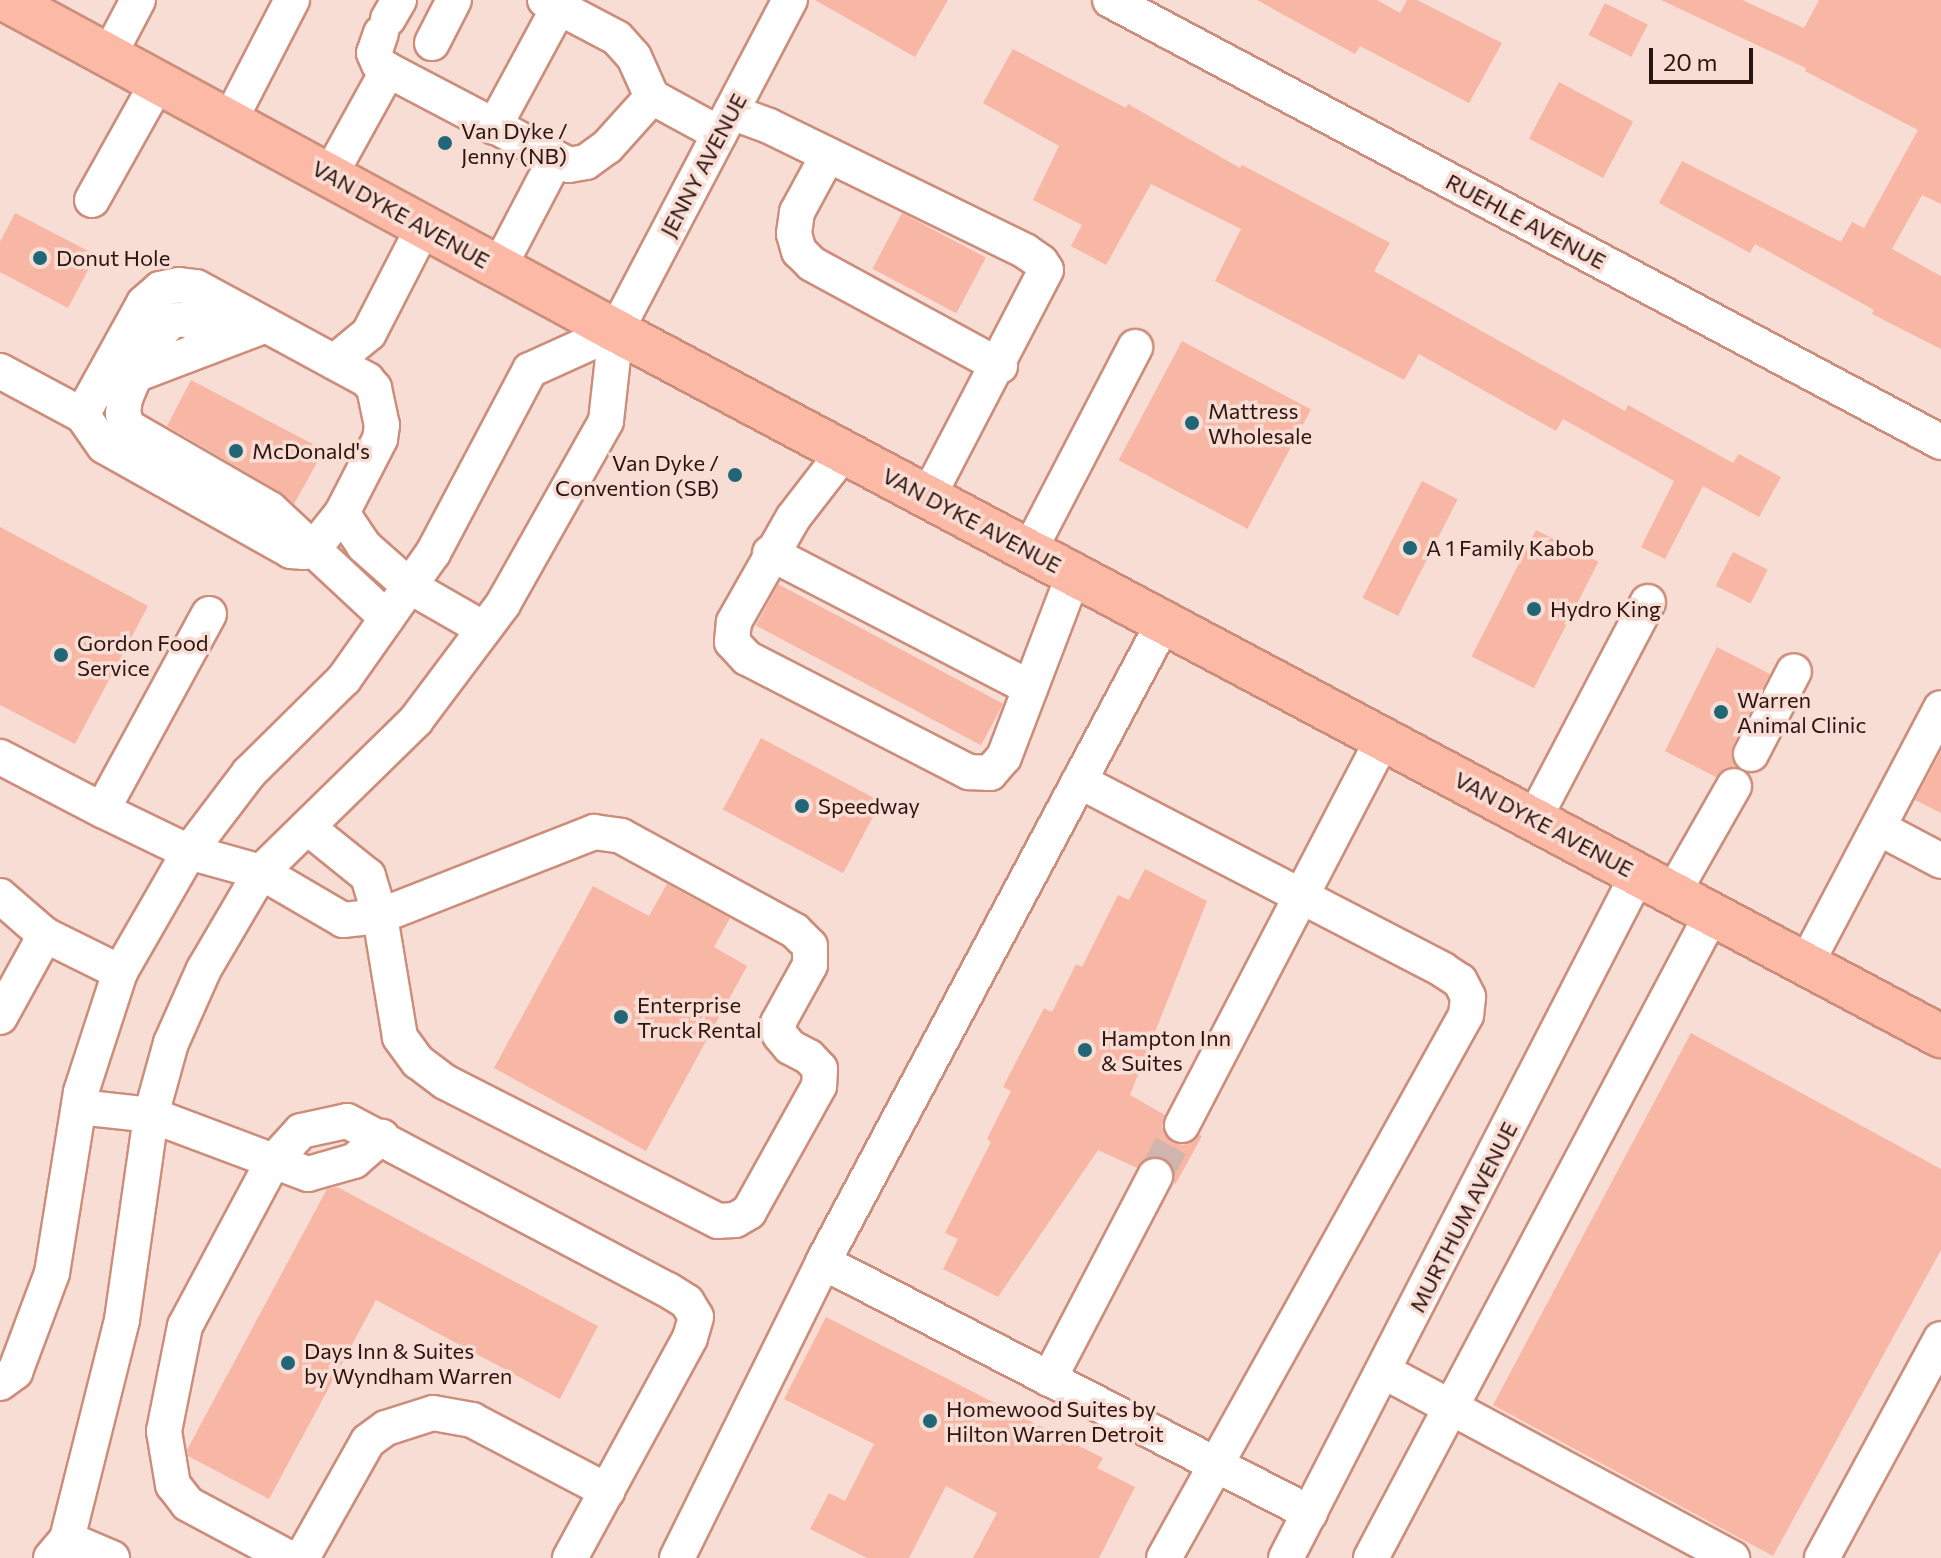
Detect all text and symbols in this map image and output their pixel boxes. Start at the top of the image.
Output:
scale bar [1653,32,1757,82]
text: 20 m [1663,47,1717,76]
street label: JENNY AVENUE [654,89,752,241]
place label: Van Dyke / Jenny (NB) [461,117,568,168]
marker: Van Dyke / Jenny (NB) [436,134,454,152]
street label: VAN DYKE AVENUE [308,154,494,274]
street label: RUEHLE AVENUE [1442,168,1610,274]
place label: Donut Hole [56,245,170,271]
marker: Donut Hole [31,249,49,267]
place label: Mattress Wholesale [1208,397,1312,448]
marker: Mattress Wholesale [1183,414,1201,432]
place label: McDonald's [252,438,370,464]
marker: McDonald's [227,442,245,460]
place label: Van Dyke / Convention (SB) [555,449,719,500]
street label: VAN DYKE AVENUE [878,462,1066,578]
marker: Van Dyke / Convention (SB) [726,466,744,484]
place label: A 1 Family Kabob [1426,535,1594,561]
marker: A 1 Family Kabob [1401,539,1419,557]
place label: Hydro King [1550,596,1661,622]
marker: Hydro King [1525,600,1543,618]
place label: Gordon Food Service [77,629,208,680]
marker: Gordon Food Service [52,646,70,664]
place label: Warren Animal Clinic [1737,686,1866,738]
marker: Warren Animal Clinic [1712,703,1730,721]
street label: VAN DYKE AVENUE [1450,766,1638,882]
place label: Speedway [818,793,920,819]
marker: Speedway [793,797,811,815]
place label: Enterprise Truck Rental [637,991,762,1042]
marker: Enterprise Truck Rental [612,1008,630,1026]
place label: Hampton Inn & Suites [1101,1024,1231,1076]
marker: Hampton Inn & Suites [1076,1041,1094,1059]
street label: MURTHUM AVENUE [1403,1117,1523,1317]
place label: Days Inn & Suites by Wyndham Warren [304,1337,512,1388]
marker: Days Inn & Suites by Wyndham Warren [279,1354,297,1372]
place label: Homewood Suites by Hilton Warren Detroit [946,1395,1164,1446]
marker: Homewood Suites by Hilton Warren Detroit [921,1412,939,1430]

